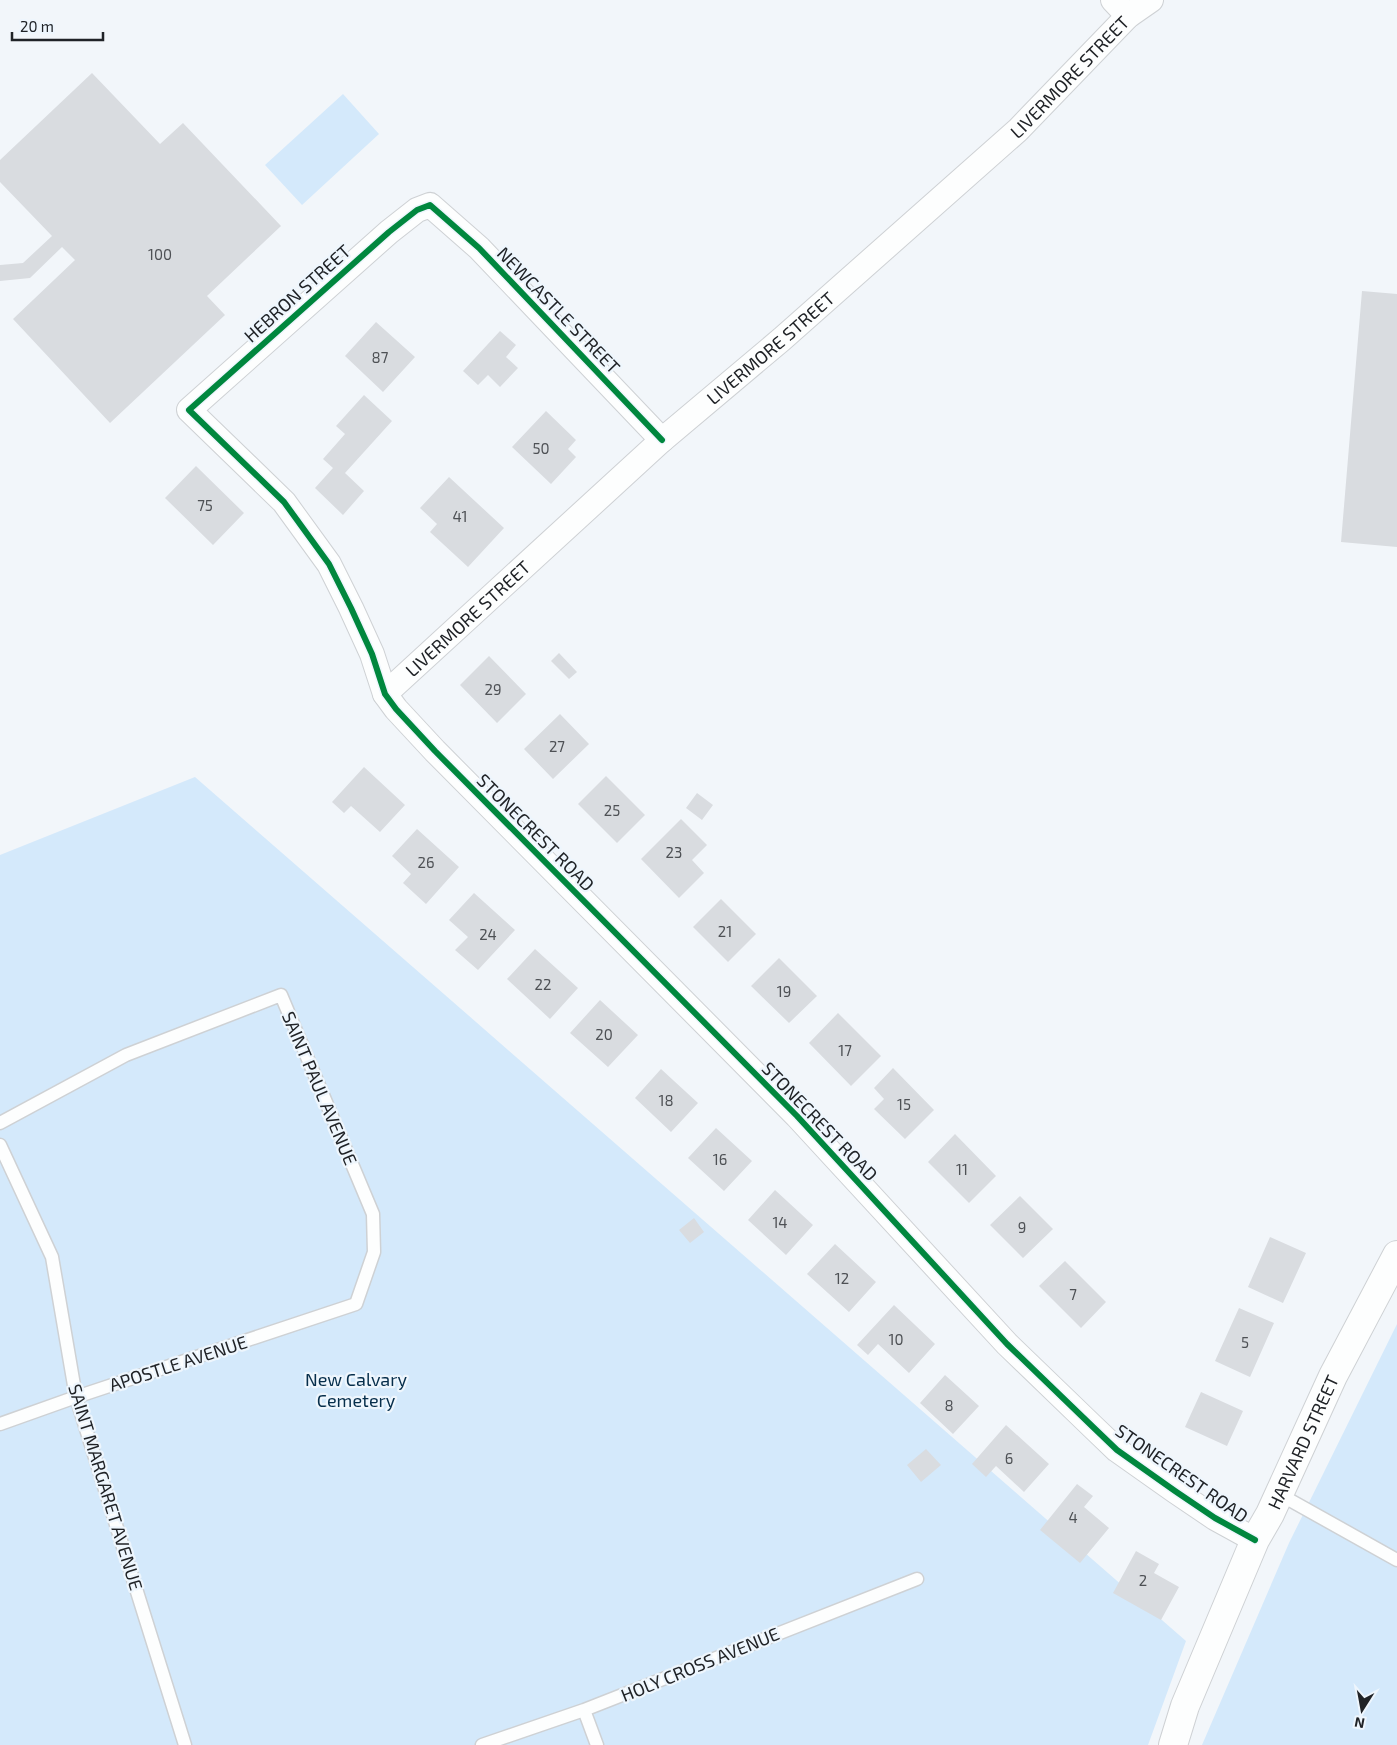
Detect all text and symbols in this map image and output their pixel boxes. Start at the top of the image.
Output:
scale bar [12,10,104,42]
street label: LIVERMORE STREET [1006,11,1134,143]
text: 20 m [20,17,54,35]
street label: HEBRON STREET [239,239,355,346]
street label: NEWCASTLE STREET [493,242,625,378]
house number: 100 [148,245,172,263]
street label: LIVERMORE STREET [702,287,839,409]
house number: 87 [372,348,389,366]
house number: 50 [532,439,550,457]
house number: 75 [197,496,213,514]
house number: 41 [452,507,468,525]
street label: LIVERMORE STREET [401,555,535,681]
house number: 29 [484,680,502,698]
house number: 27 [549,737,565,755]
street label: STONECREST ROAD [473,769,599,895]
house number: 25 [604,801,620,819]
house number: 23 [666,843,682,861]
house number: 26 [417,853,435,871]
house number: 21 [718,922,732,940]
house number: 24 [479,925,497,943]
house number: 22 [535,975,551,993]
house number: 19 [777,982,791,1000]
street label: SAINT PAUL AVENUE [278,1008,362,1168]
house number: 20 [595,1025,613,1043]
house number: 17 [838,1041,852,1059]
street label: STONECREST ROAD [758,1057,882,1185]
house number: 18 [658,1091,674,1109]
house number: 15 [897,1095,911,1113]
house number: 16 [713,1150,727,1168]
house number: 11 [956,1160,968,1178]
house number: 14 [772,1213,788,1231]
house number: 9 [1018,1218,1026,1236]
house number: 12 [835,1269,849,1287]
house number: 7 [1069,1285,1077,1303]
street label: APOSTLE AVENUE [106,1330,250,1396]
house number: 10 [888,1330,904,1348]
house number: 5 [1241,1333,1249,1351]
park label: New Calvary Cemetery [305,1368,407,1411]
street label: HARVARD STREET [1263,1371,1343,1513]
street label: SAINT MARGARET AVENUE [64,1381,148,1593]
house number: 8 [944,1396,954,1414]
street label: STONECREST ROAD [1111,1419,1253,1527]
house number: 6 [1005,1449,1013,1467]
house number: 4 [1068,1508,1078,1526]
house number: 2 [1139,1571,1147,1589]
street label: HOLY CROSS AVENUE [618,1622,782,1706]
north arrow [1337,1685,1387,1735]
text: N [1353,1714,1366,1733]

